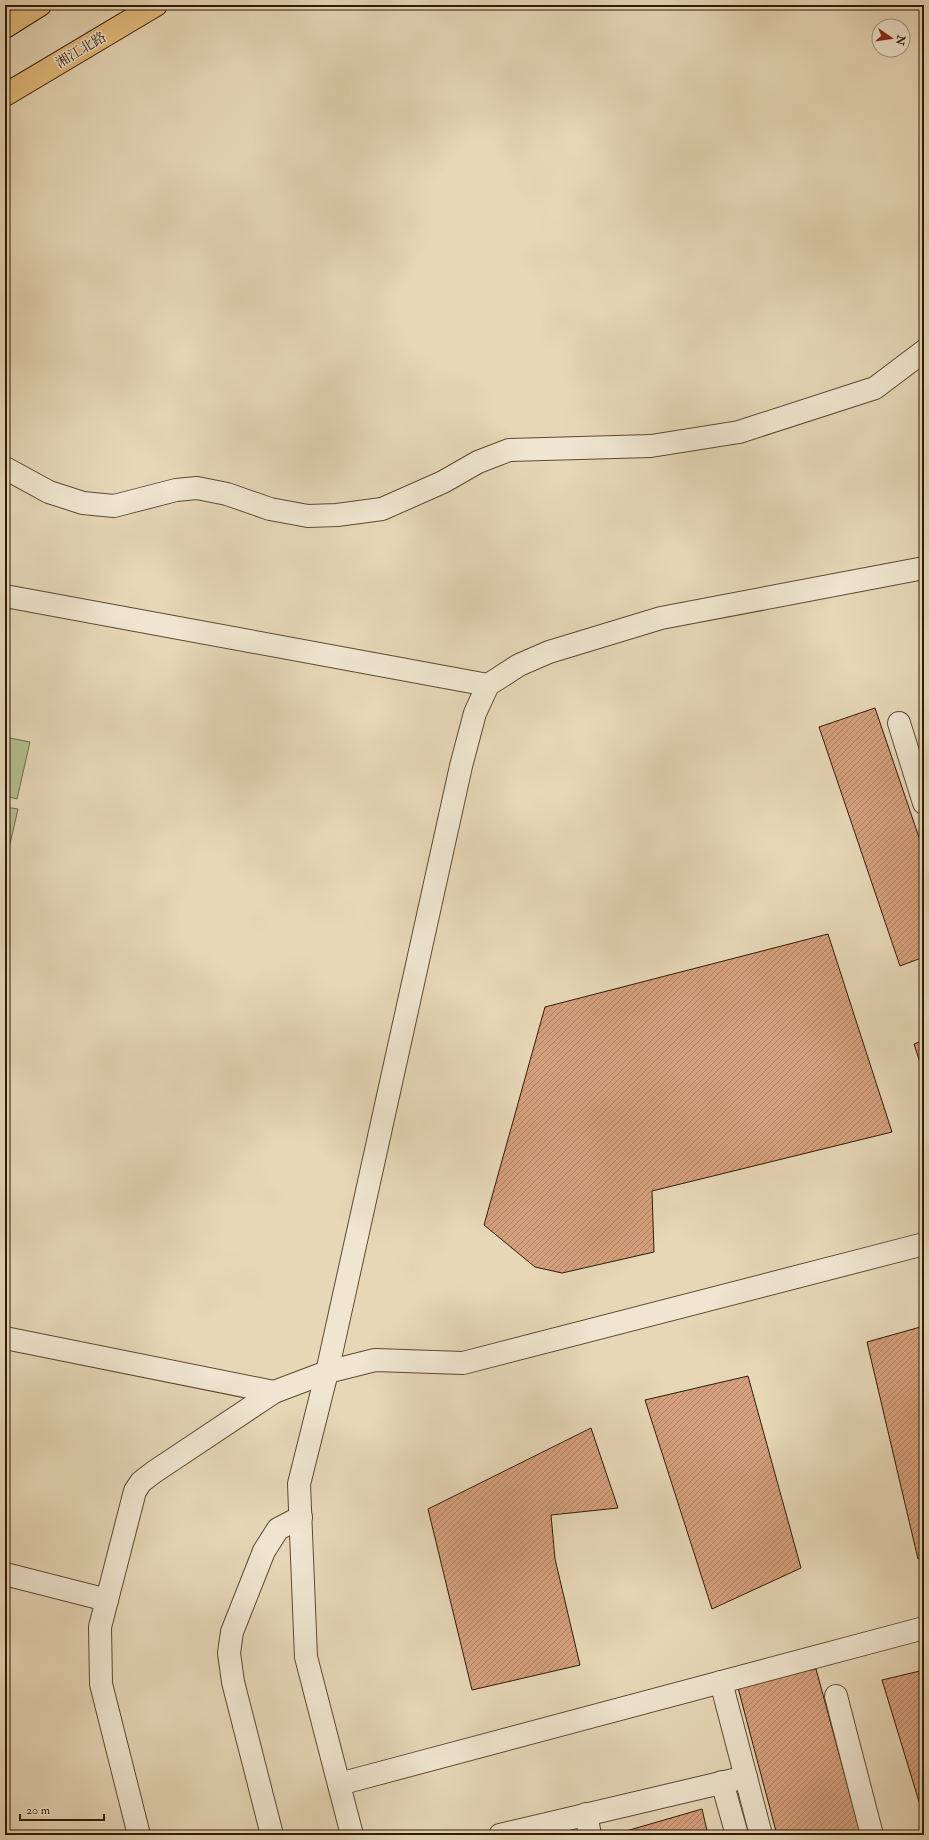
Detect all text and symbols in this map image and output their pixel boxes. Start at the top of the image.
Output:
north arrow [871,18,911,58]
street label: 湘江北路 [53,28,109,72]
text: N [893,33,908,48]
scale bar [20,1796,104,1822]
text: 20 m [26,1803,51,1818]

